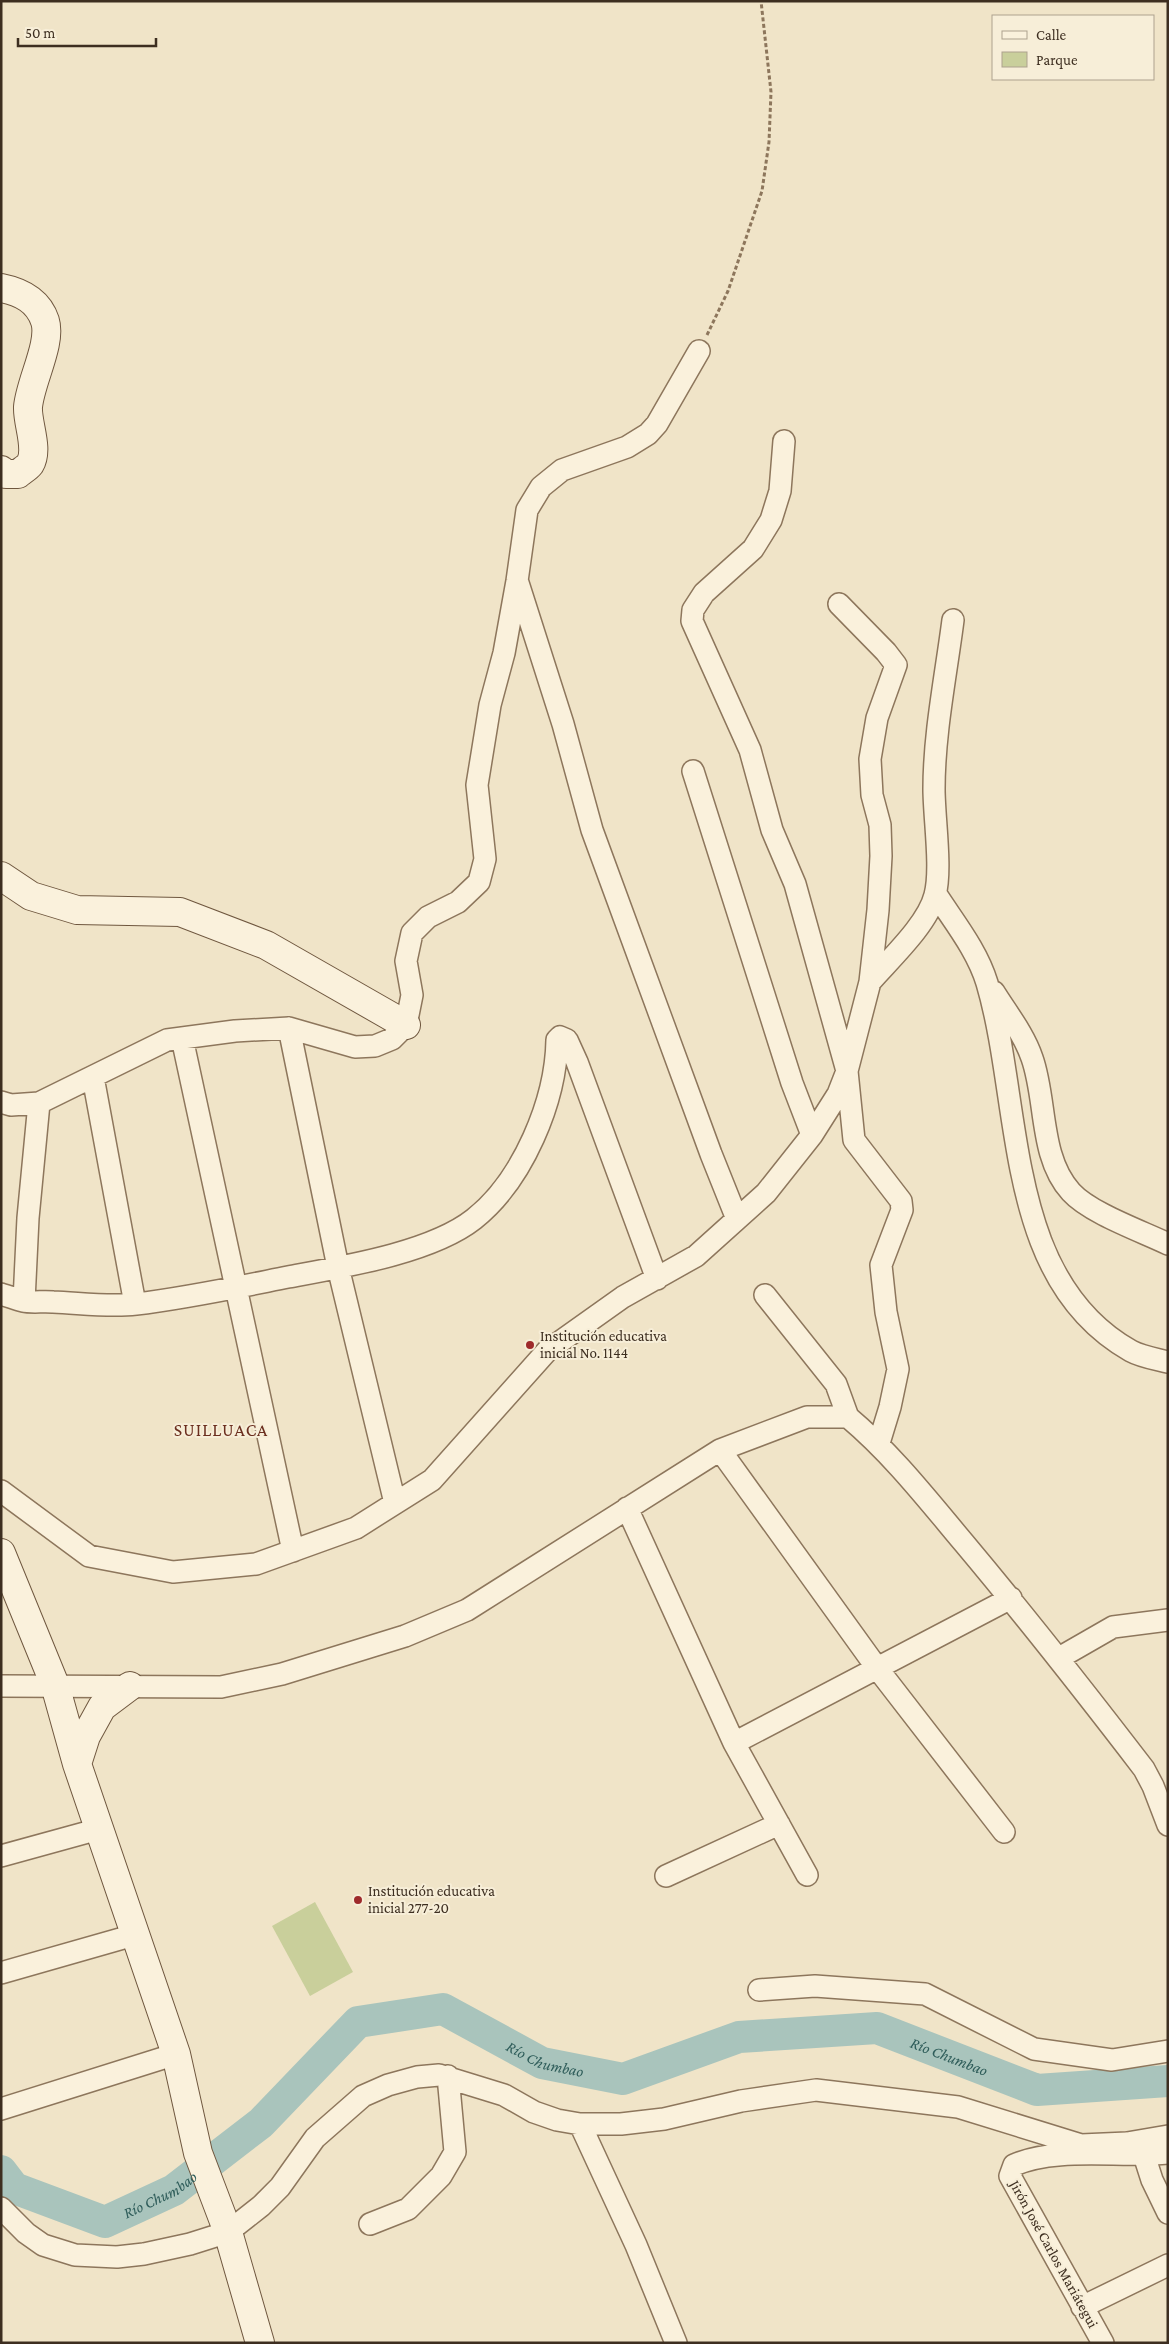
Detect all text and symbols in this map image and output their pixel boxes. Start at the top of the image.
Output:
scale bar [18,15,155,47]
legend [992,15,1154,80]
text: 50 m [25,25,55,41]
text: Calle [1036,27,1067,43]
text: Parque [1036,52,1078,69]
place label: Institución educativa inicial No. 1144 [540,1328,667,1361]
marker: Institución educativa inicial No. 1144 [524,1339,536,1351]
district label: SUILLUACA [174,1420,268,1440]
place label: Institución educativa inicial 277-20 [368,1883,495,1916]
marker: Institución educativa inicial 277-20 [352,1894,364,1906]
water label: Río Chumbao [908,2033,990,2079]
water label: Río Chumbao [504,2037,585,2080]
water label: Río Chumbao [120,2167,200,2221]
street label: Jirón José Carlos Mariátegui [1005,2176,1101,2331]

